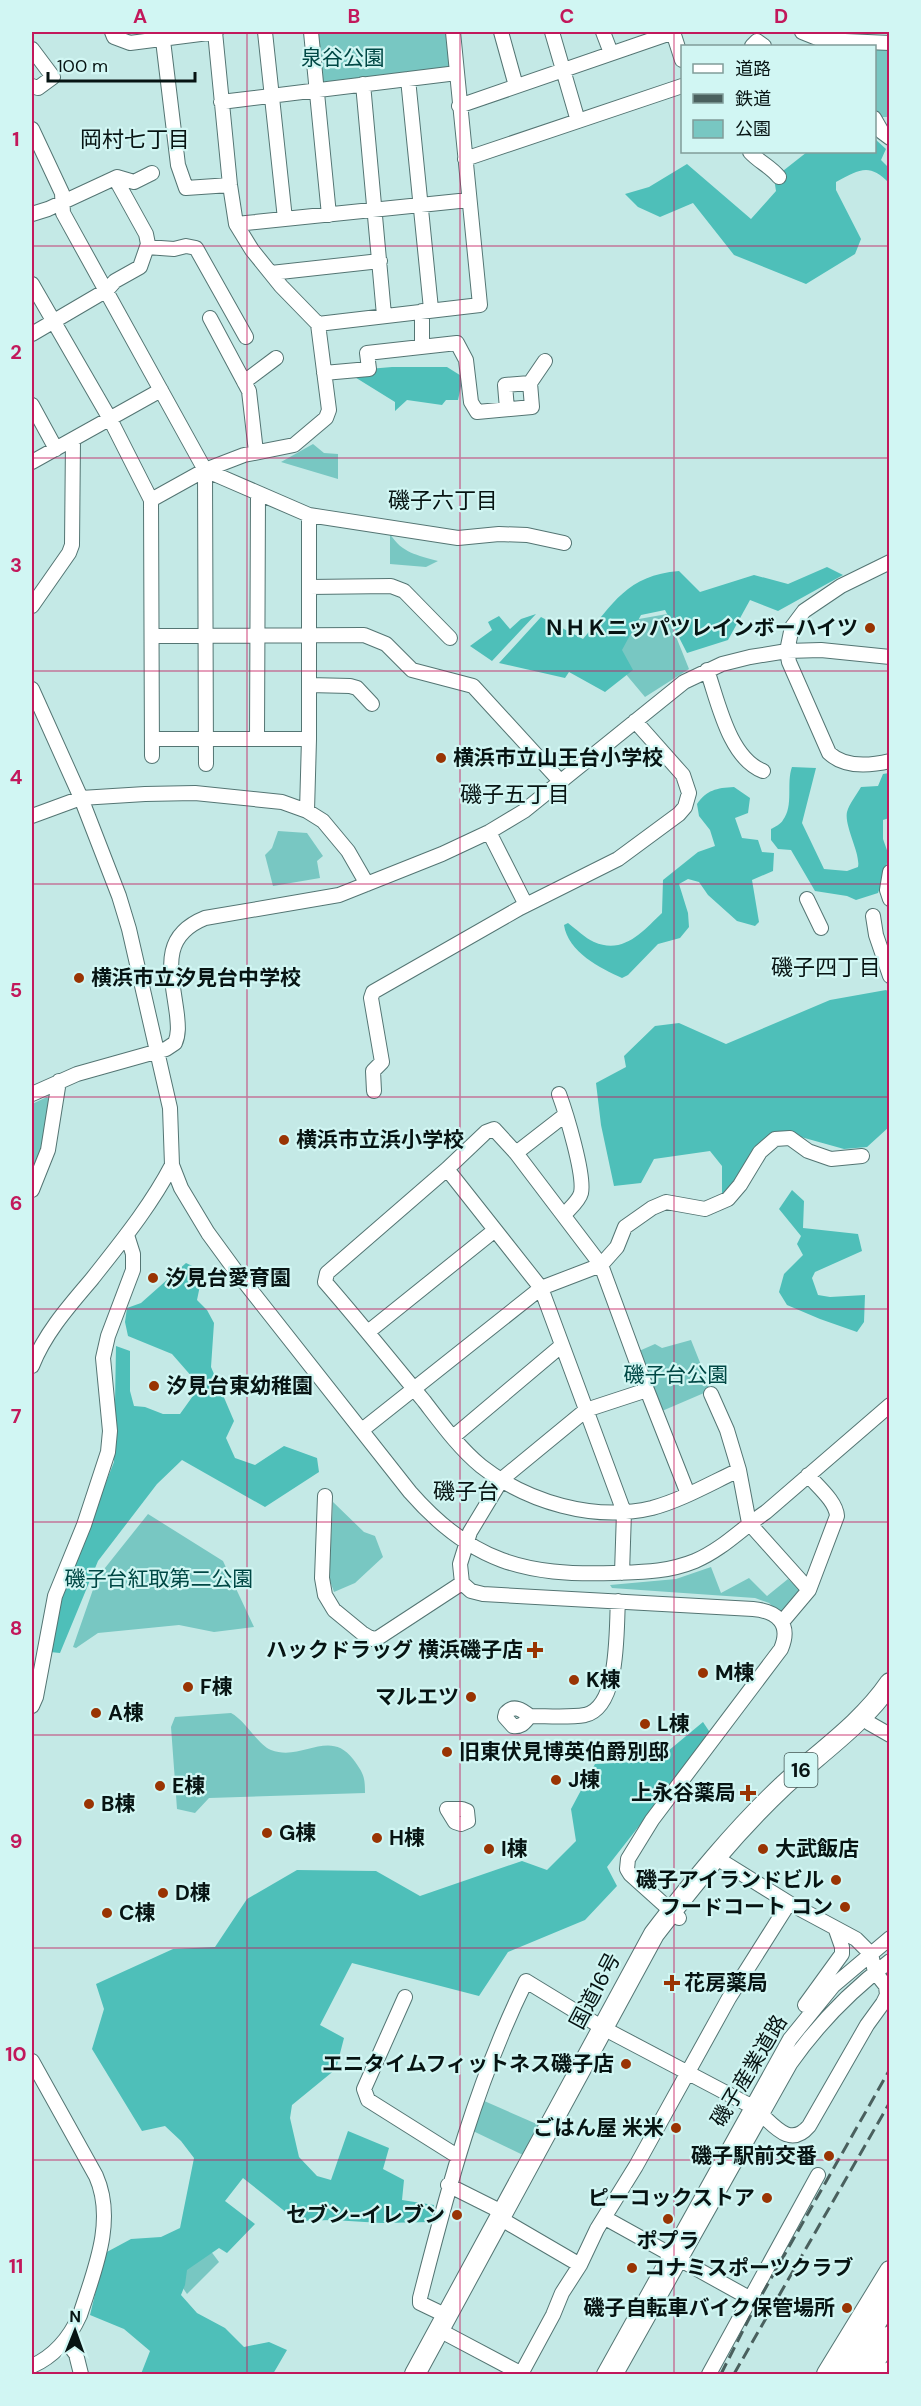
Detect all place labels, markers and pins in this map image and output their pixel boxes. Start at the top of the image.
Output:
place label: ＮＨＫニッパツレインボーハイツ [544,614,858,642]
marker: ＮＨＫニッパツレインボーハイツ [863,621,877,635]
place label: 横浜市立山王台小学校 [453,744,663,772]
marker: 横浜市立山王台小学校 [434,751,448,765]
place label: 横浜市立汐見台中学校 [91,964,301,992]
marker: 横浜市立汐見台中学校 [72,971,86,985]
place label: 横浜市立浜小学校 [296,1126,464,1154]
marker: 横浜市立浜小学校 [277,1133,291,1147]
place label: 汐見台愛育園 [165,1264,291,1292]
marker: 汐見台愛育園 [146,1271,160,1285]
place label: 汐見台東幼稚園 [166,1372,313,1400]
marker: 汐見台東幼稚園 [147,1379,161,1393]
place label: ハックドラッグ 横浜磯子店 [266,1636,523,1664]
marker: ハックドラッグ 横浜磯子店 [528,1643,542,1657]
place label: M棟 [715,1659,755,1687]
place label: K棟 [586,1666,621,1694]
marker: M棟 [696,1666,710,1680]
place label: F棟 [200,1673,233,1701]
marker: K棟 [567,1673,581,1687]
marker: F棟 [181,1680,195,1694]
place label: マルエツ [375,1683,459,1711]
marker: マルエツ [464,1690,478,1704]
place label: A棟 [108,1699,144,1727]
marker: A棟 [89,1706,103,1720]
place label: L棟 [657,1710,690,1738]
marker: L棟 [638,1717,652,1731]
place label: 旧東伏見博英伯爵別邸 [459,1738,669,1766]
marker: 旧東伏見博英伯爵別邸 [440,1745,454,1759]
place label: J棟 [568,1766,600,1794]
place label: E棟 [172,1772,205,1800]
marker: J棟 [549,1773,563,1787]
marker: E棟 [153,1779,167,1793]
place label: 上永谷薬局 [631,1779,736,1807]
marker: 上永谷薬局 [741,1786,755,1800]
place label: B棟 [101,1790,135,1818]
marker: B棟 [82,1797,96,1811]
place label: G棟 [279,1819,316,1847]
place label: H棟 [389,1824,425,1852]
marker: G棟 [260,1826,274,1840]
marker: H棟 [370,1831,384,1845]
place label: I棟 [501,1835,528,1863]
place label: 大武飯店 [775,1835,859,1863]
marker: I棟 [482,1842,496,1856]
marker: 大武飯店 [756,1842,770,1856]
place label: 磯子アイランドビル [636,1866,824,1894]
marker: 磯子アイランドビル [829,1873,843,1887]
place label: D棟 [175,1879,211,1907]
marker: D棟 [156,1886,170,1900]
place label: フードコート コン [660,1893,833,1921]
place label: C棟 [119,1899,156,1927]
marker: フードコート コン [838,1900,852,1914]
marker: C棟 [100,1906,114,1920]
place label: 花房薬局 [684,1969,768,1997]
marker: 花房薬局 [665,1976,679,1990]
place label: エニタイムフィットネス磯子店 [322,2050,614,2078]
marker: エニタイムフィットネス磯子店 [619,2057,633,2071]
place label: ごはん屋 米米 [533,2114,664,2142]
marker: ごはん屋 米米 [669,2121,683,2135]
place label: 磯子駅前交番 [691,2142,817,2170]
marker: 磯子駅前交番 [822,2149,836,2163]
place label: ピーコックストア [588,2184,755,2212]
marker: ピーコックストア [760,2191,774,2205]
place label: セブン-イレブン [286,2201,445,2229]
marker: セブン-イレブン [450,2208,464,2222]
marker: ポプラ [661,2212,675,2226]
place label: ポプラ [637,2227,700,2255]
place label: コナミスポーツクラブ [644,2254,854,2282]
marker: コナミスポーツクラブ [625,2261,639,2275]
place label: 磯子自転車バイク保管場所 [583,2294,835,2322]
marker: 磯子自転車バイク保管場所 [840,2301,854,2315]

